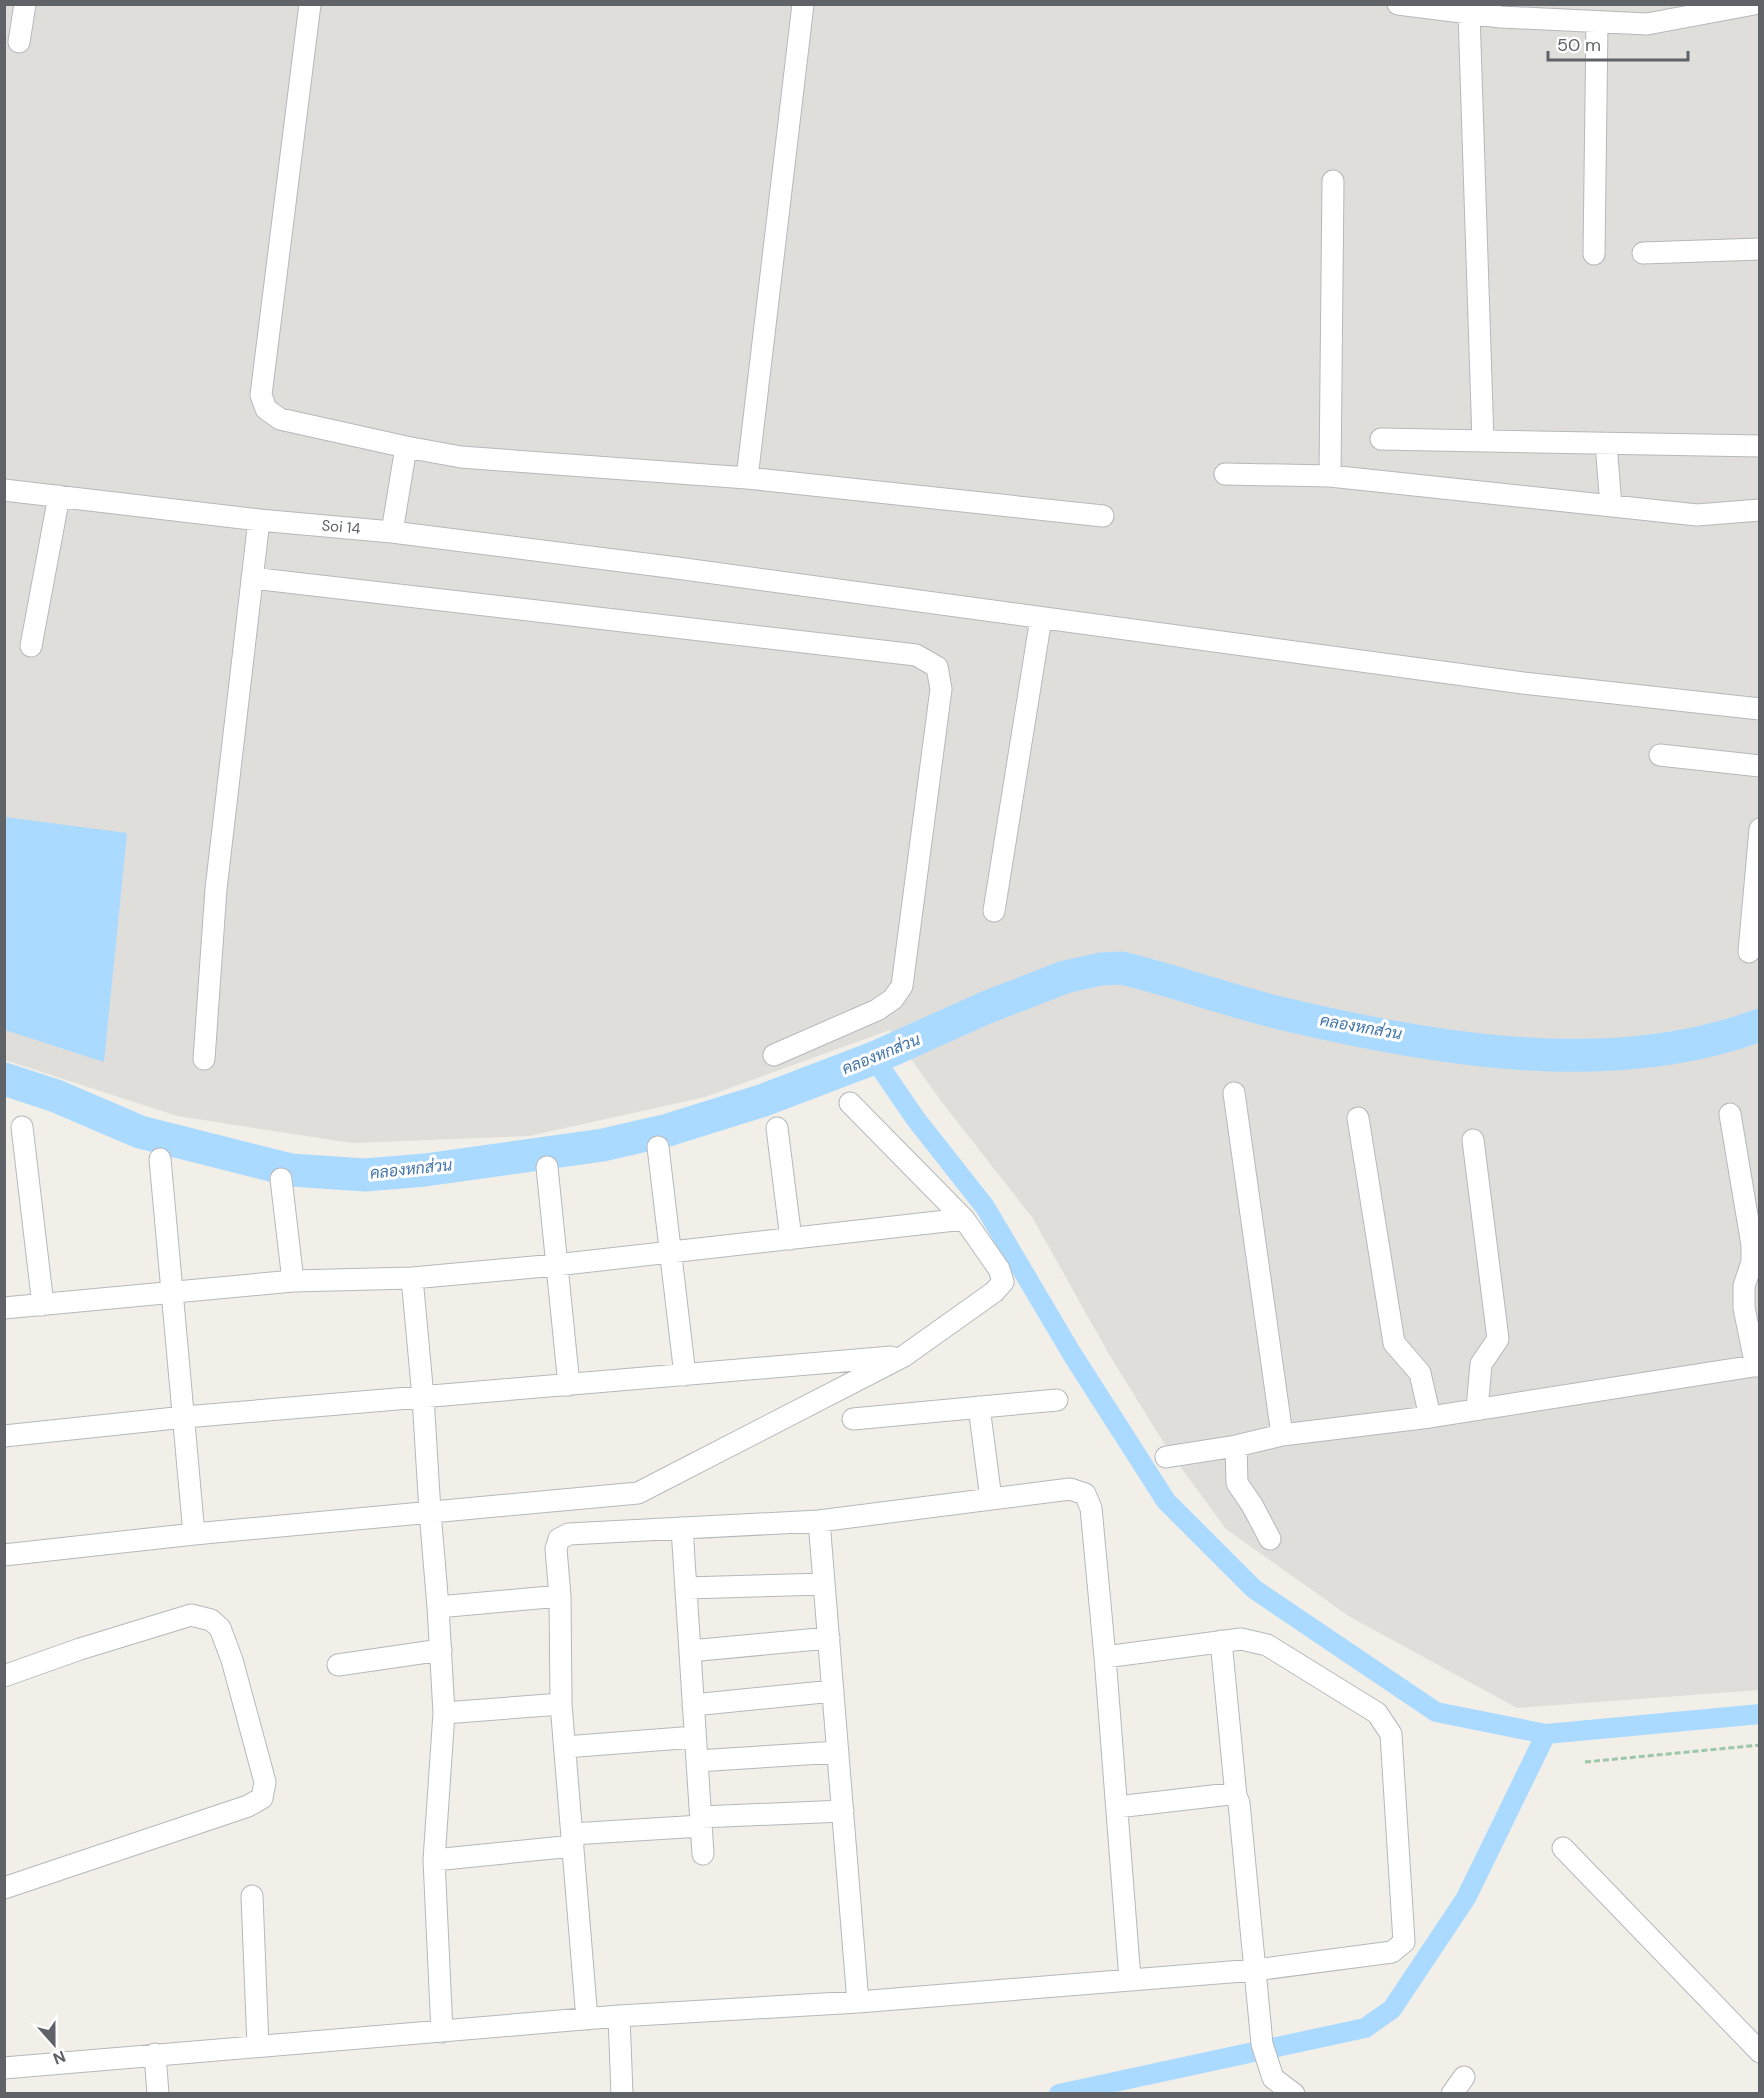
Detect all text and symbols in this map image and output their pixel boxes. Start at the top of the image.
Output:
scale bar [1548,24,1688,62]
text: 50 m [1557,33,1601,57]
street label: Soi 14 [321,515,361,539]
water label: คลองหกส่วน [1318,1009,1404,1045]
water label: คลองหกส่วน [839,1029,923,1079]
water label: คลองหกส่วน [369,1154,453,1184]
north arrow [24,2014,84,2074]
text: N [50,2046,68,2069]

